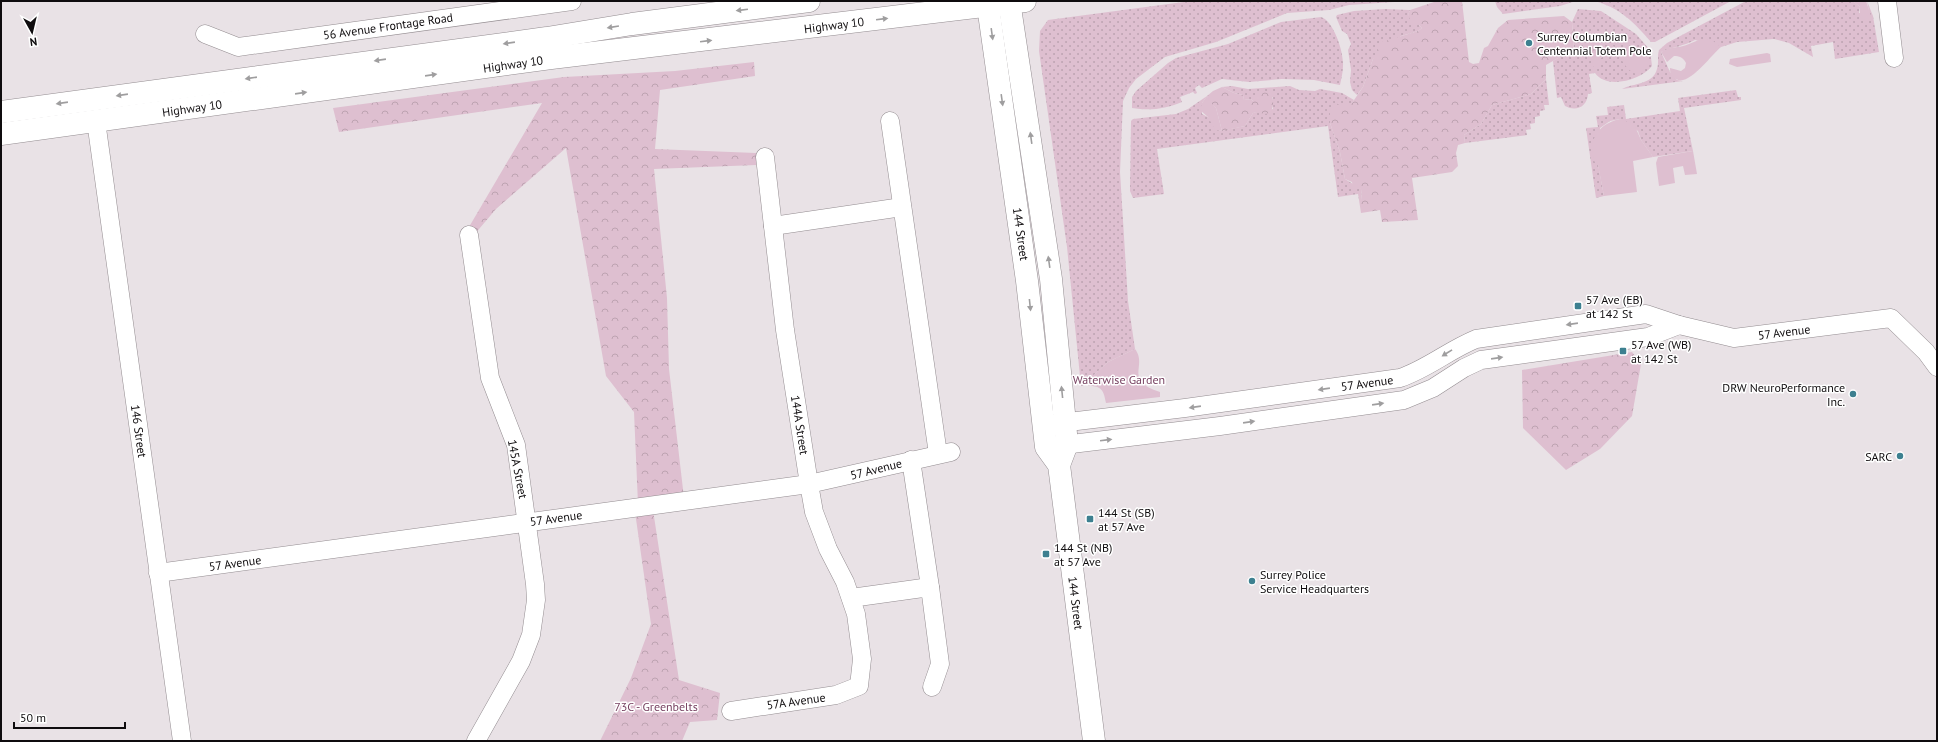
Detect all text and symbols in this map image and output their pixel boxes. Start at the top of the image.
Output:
one-way arrow [736,6,748,13]
street label: 56 Avenue Frontage Road [322,9,454,43]
north arrow [12,12,52,52]
street label: Highway 10 [803,14,865,36]
one-way arrow [876,16,888,22]
one-way arrow [607,24,619,30]
one-way arrow [989,28,995,40]
place label: Surrey Columbian Centennial Totem Pole [1537,29,1652,58]
text: N [29,34,38,49]
one-way arrow [700,37,712,44]
marker: Surrey Columbian Centennial Totem Pole [1524,38,1534,48]
one-way arrow [502,40,515,46]
street label: Highway 10 [482,52,544,76]
one-way arrow [374,57,386,63]
one-way arrow [425,72,437,78]
one-way arrow [245,75,257,81]
one-way arrow [295,90,308,96]
one-way arrow [116,92,128,98]
one-way arrow [999,94,1005,106]
street label: Highway 10 [161,96,223,120]
one-way arrow [56,100,68,106]
one-way arrow [1028,132,1034,144]
street label: 144 Street [1010,206,1032,262]
one-way arrow [1046,256,1052,268]
place label: 57 Ave (EB) at 142 St [1586,292,1643,321]
one-way arrow [1026,299,1033,311]
marker: 57 Ave (EB) at 142 St [1573,301,1583,311]
one-way arrow [1566,321,1578,327]
street label: 57 Avenue [1757,321,1811,343]
place label: 57 Ave (WB) at 142 St [1631,337,1691,366]
marker: 57 Ave (WB) at 142 St [1618,346,1628,356]
one-way arrow [1442,349,1452,357]
one-way arrow [1491,355,1503,361]
park label: Waterwise Garden [1073,372,1165,387]
street label: 57 Avenue [1340,372,1394,394]
place label: DRW NeuroPerformance Inc. [1722,380,1845,409]
one-way arrow [1059,386,1066,398]
one-way arrow [1318,386,1330,392]
marker: DRW NeuroPerformance Inc. [1848,389,1858,399]
street label: 144A Street [788,394,812,456]
one-way arrow [1372,401,1384,407]
street label: 146 Street [128,403,150,459]
one-way arrow [1189,404,1202,410]
one-way arrow [1243,419,1255,425]
one-way arrow [1100,437,1112,443]
street label: 145A Street [505,438,531,500]
place label: SARC [1865,449,1892,464]
marker: SARC [1895,451,1905,461]
street label: 57 Avenue [849,455,903,483]
place label: 144 St (SB) at 57 Ave [1098,505,1155,534]
street label: 57 Avenue [529,507,583,529]
marker: 144 St (SB) at 57 Ave [1085,514,1095,524]
place label: 144 St (NB) at 57 Ave [1054,540,1112,569]
marker: 144 St (NB) at 57 Ave [1041,549,1051,559]
street label: 57 Avenue [208,552,262,574]
place label: Surrey Police Service Headquarters [1260,567,1369,596]
street label: 144 Street [1065,576,1087,630]
marker: Surrey Police Service Headquarters [1247,576,1257,586]
street label: 57A Avenue [766,689,826,713]
park label: 73C - Greenbelts [614,699,698,714]
scale bar [14,704,125,730]
text: 50 m [20,710,46,725]

